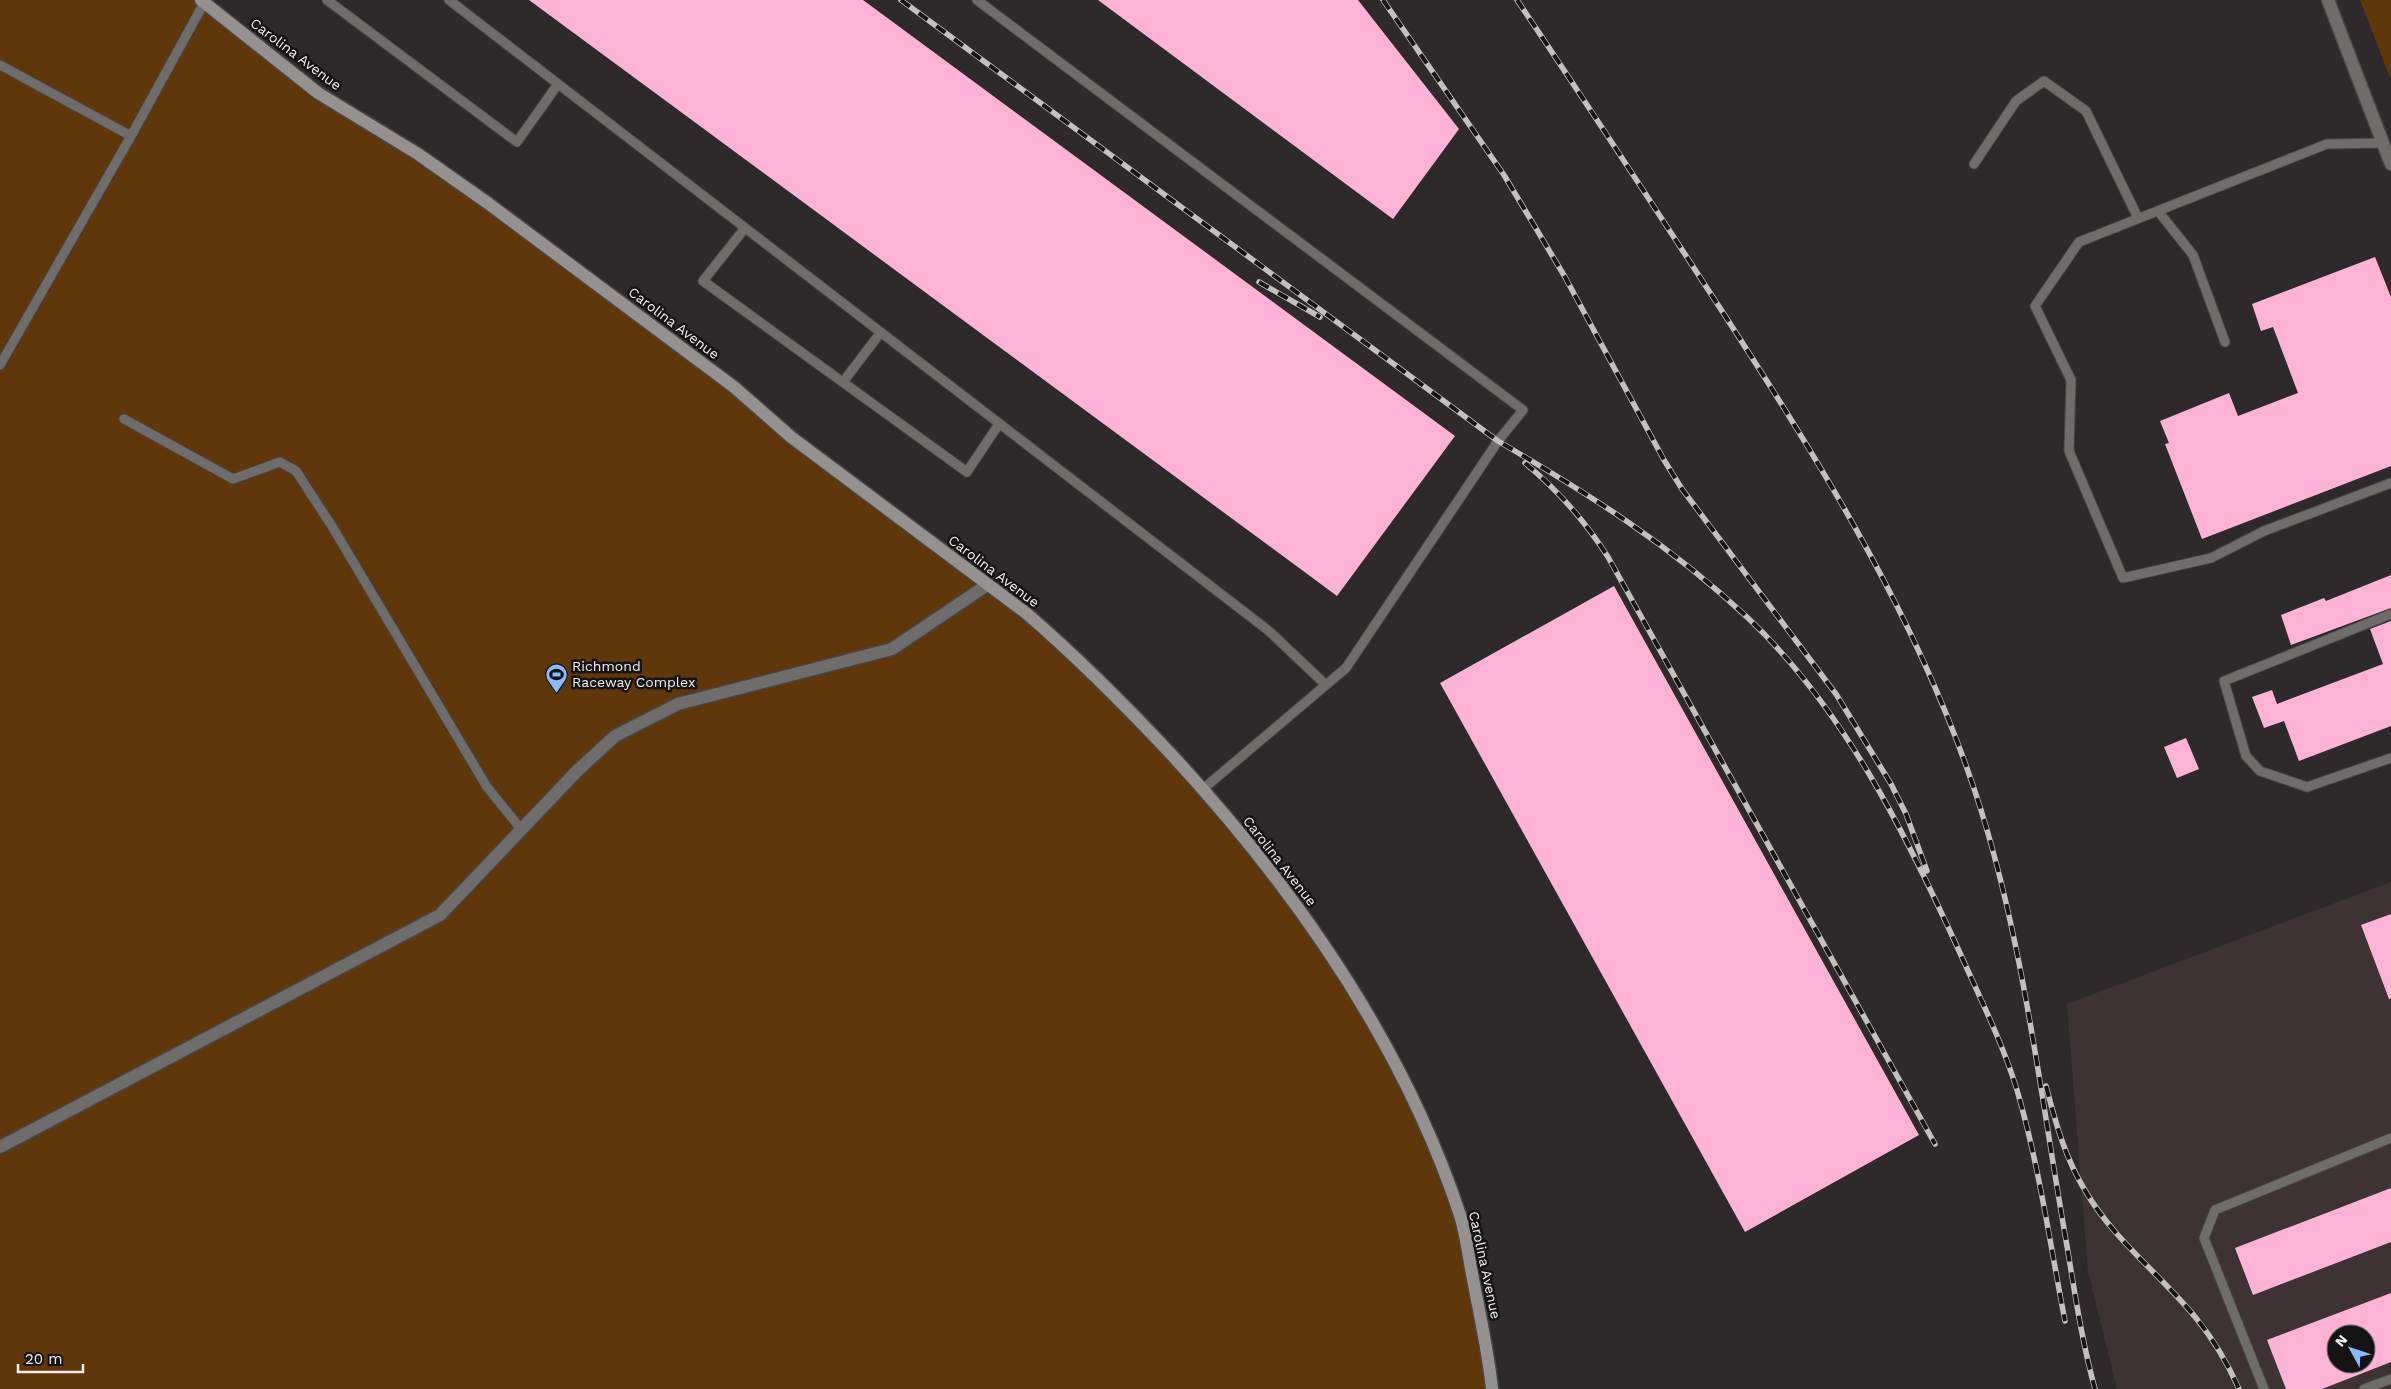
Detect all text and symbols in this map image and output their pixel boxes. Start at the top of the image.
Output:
street label: Carolina Avenue [247,15,345,93]
street label: Carolina Avenue [625,284,723,362]
street label: Carolina Avenue [945,532,1043,610]
place label: Richmond Raceway Complex [572,658,695,690]
sports icon: Richmond Raceway Complex [544,662,568,693]
street label: Carolina Avenue [1240,813,1320,909]
street label: Carolina Avenue [1466,1210,1504,1320]
north arrow [2326,1324,2376,1374]
text: N [2332,1332,2351,1350]
scale bar [18,1342,82,1374]
text: 20 m [25,1350,63,1368]

